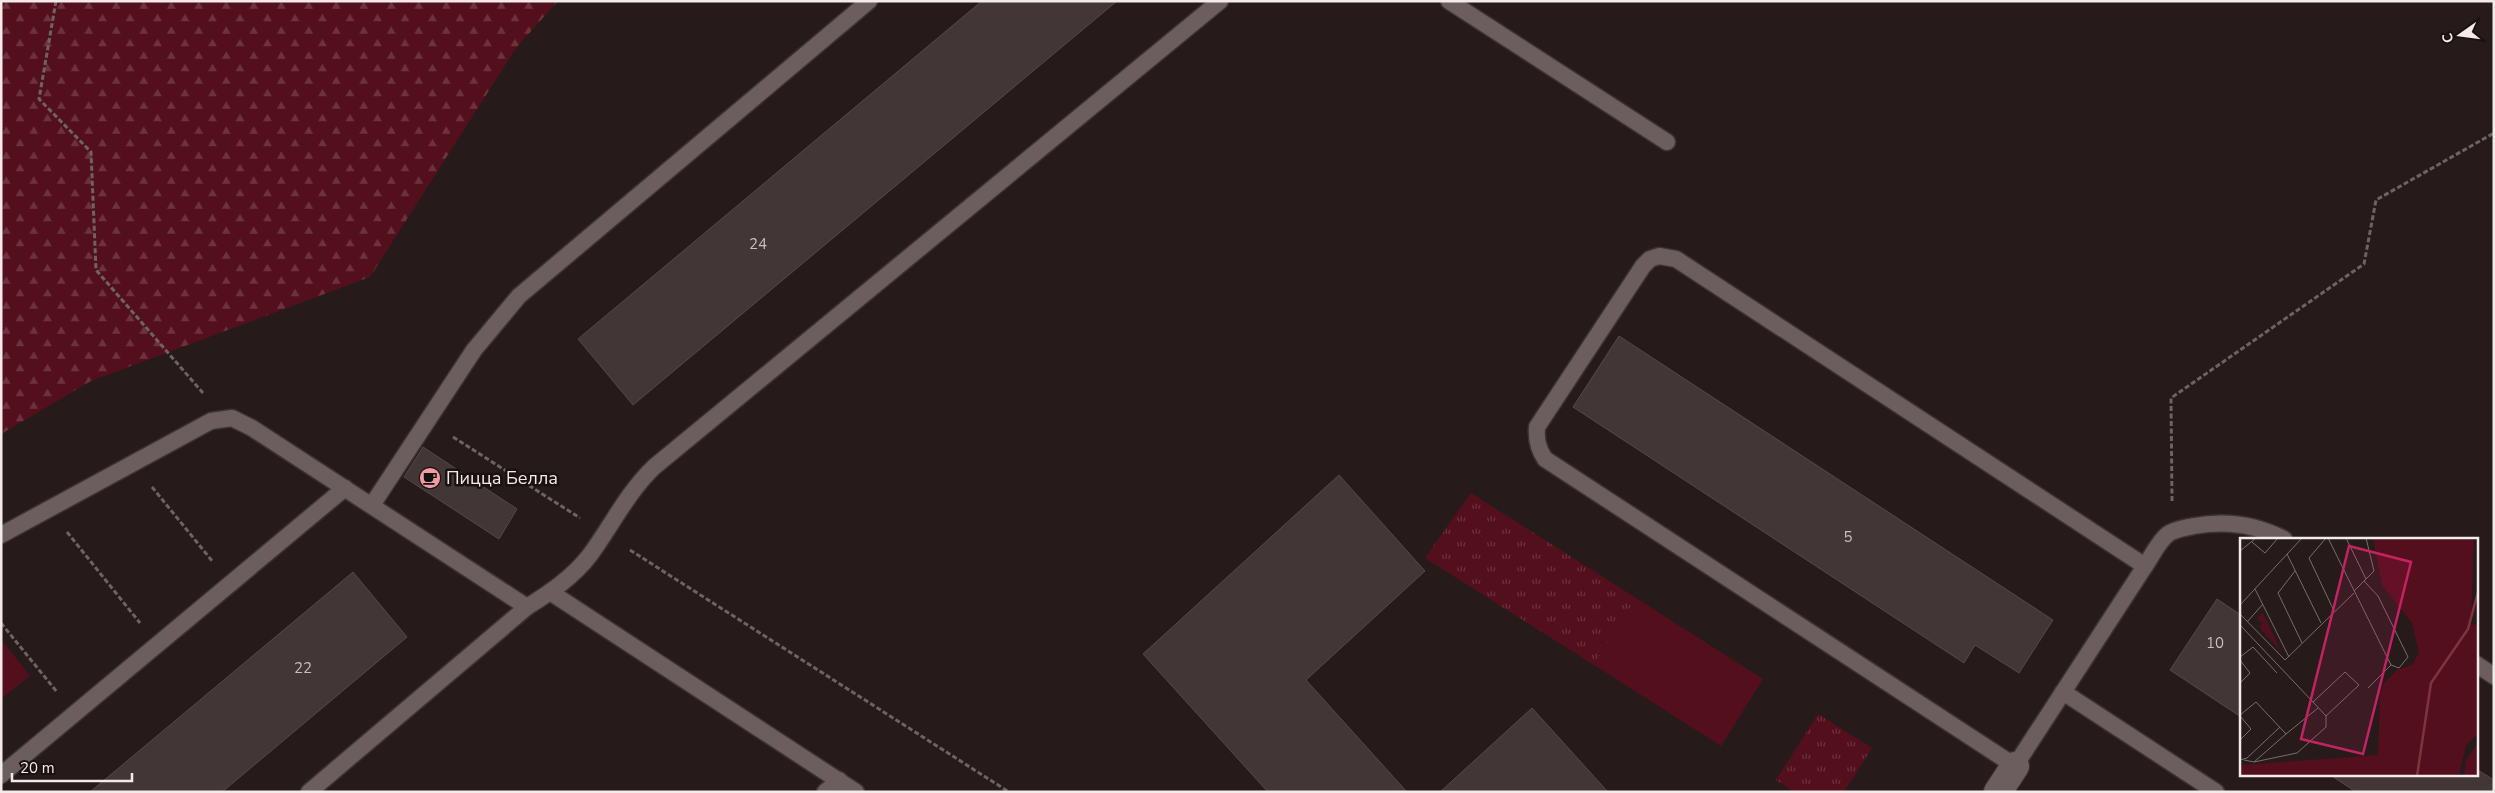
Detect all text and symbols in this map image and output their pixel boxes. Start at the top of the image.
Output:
north arrow [2435,10,2485,60]
text: С [2437,31,2458,45]
house number: 24 [749,234,767,254]
cafe icon: Пицца Белла [418,466,442,490]
place label: Пицца Белла [446,466,558,490]
house number: 5 [1843,527,1853,547]
inset map [2240,538,2478,776]
house number: 10 [2206,633,2224,653]
house number: 22 [294,658,312,678]
scale bar [12,750,132,782]
text: 20 m [20,758,55,778]

